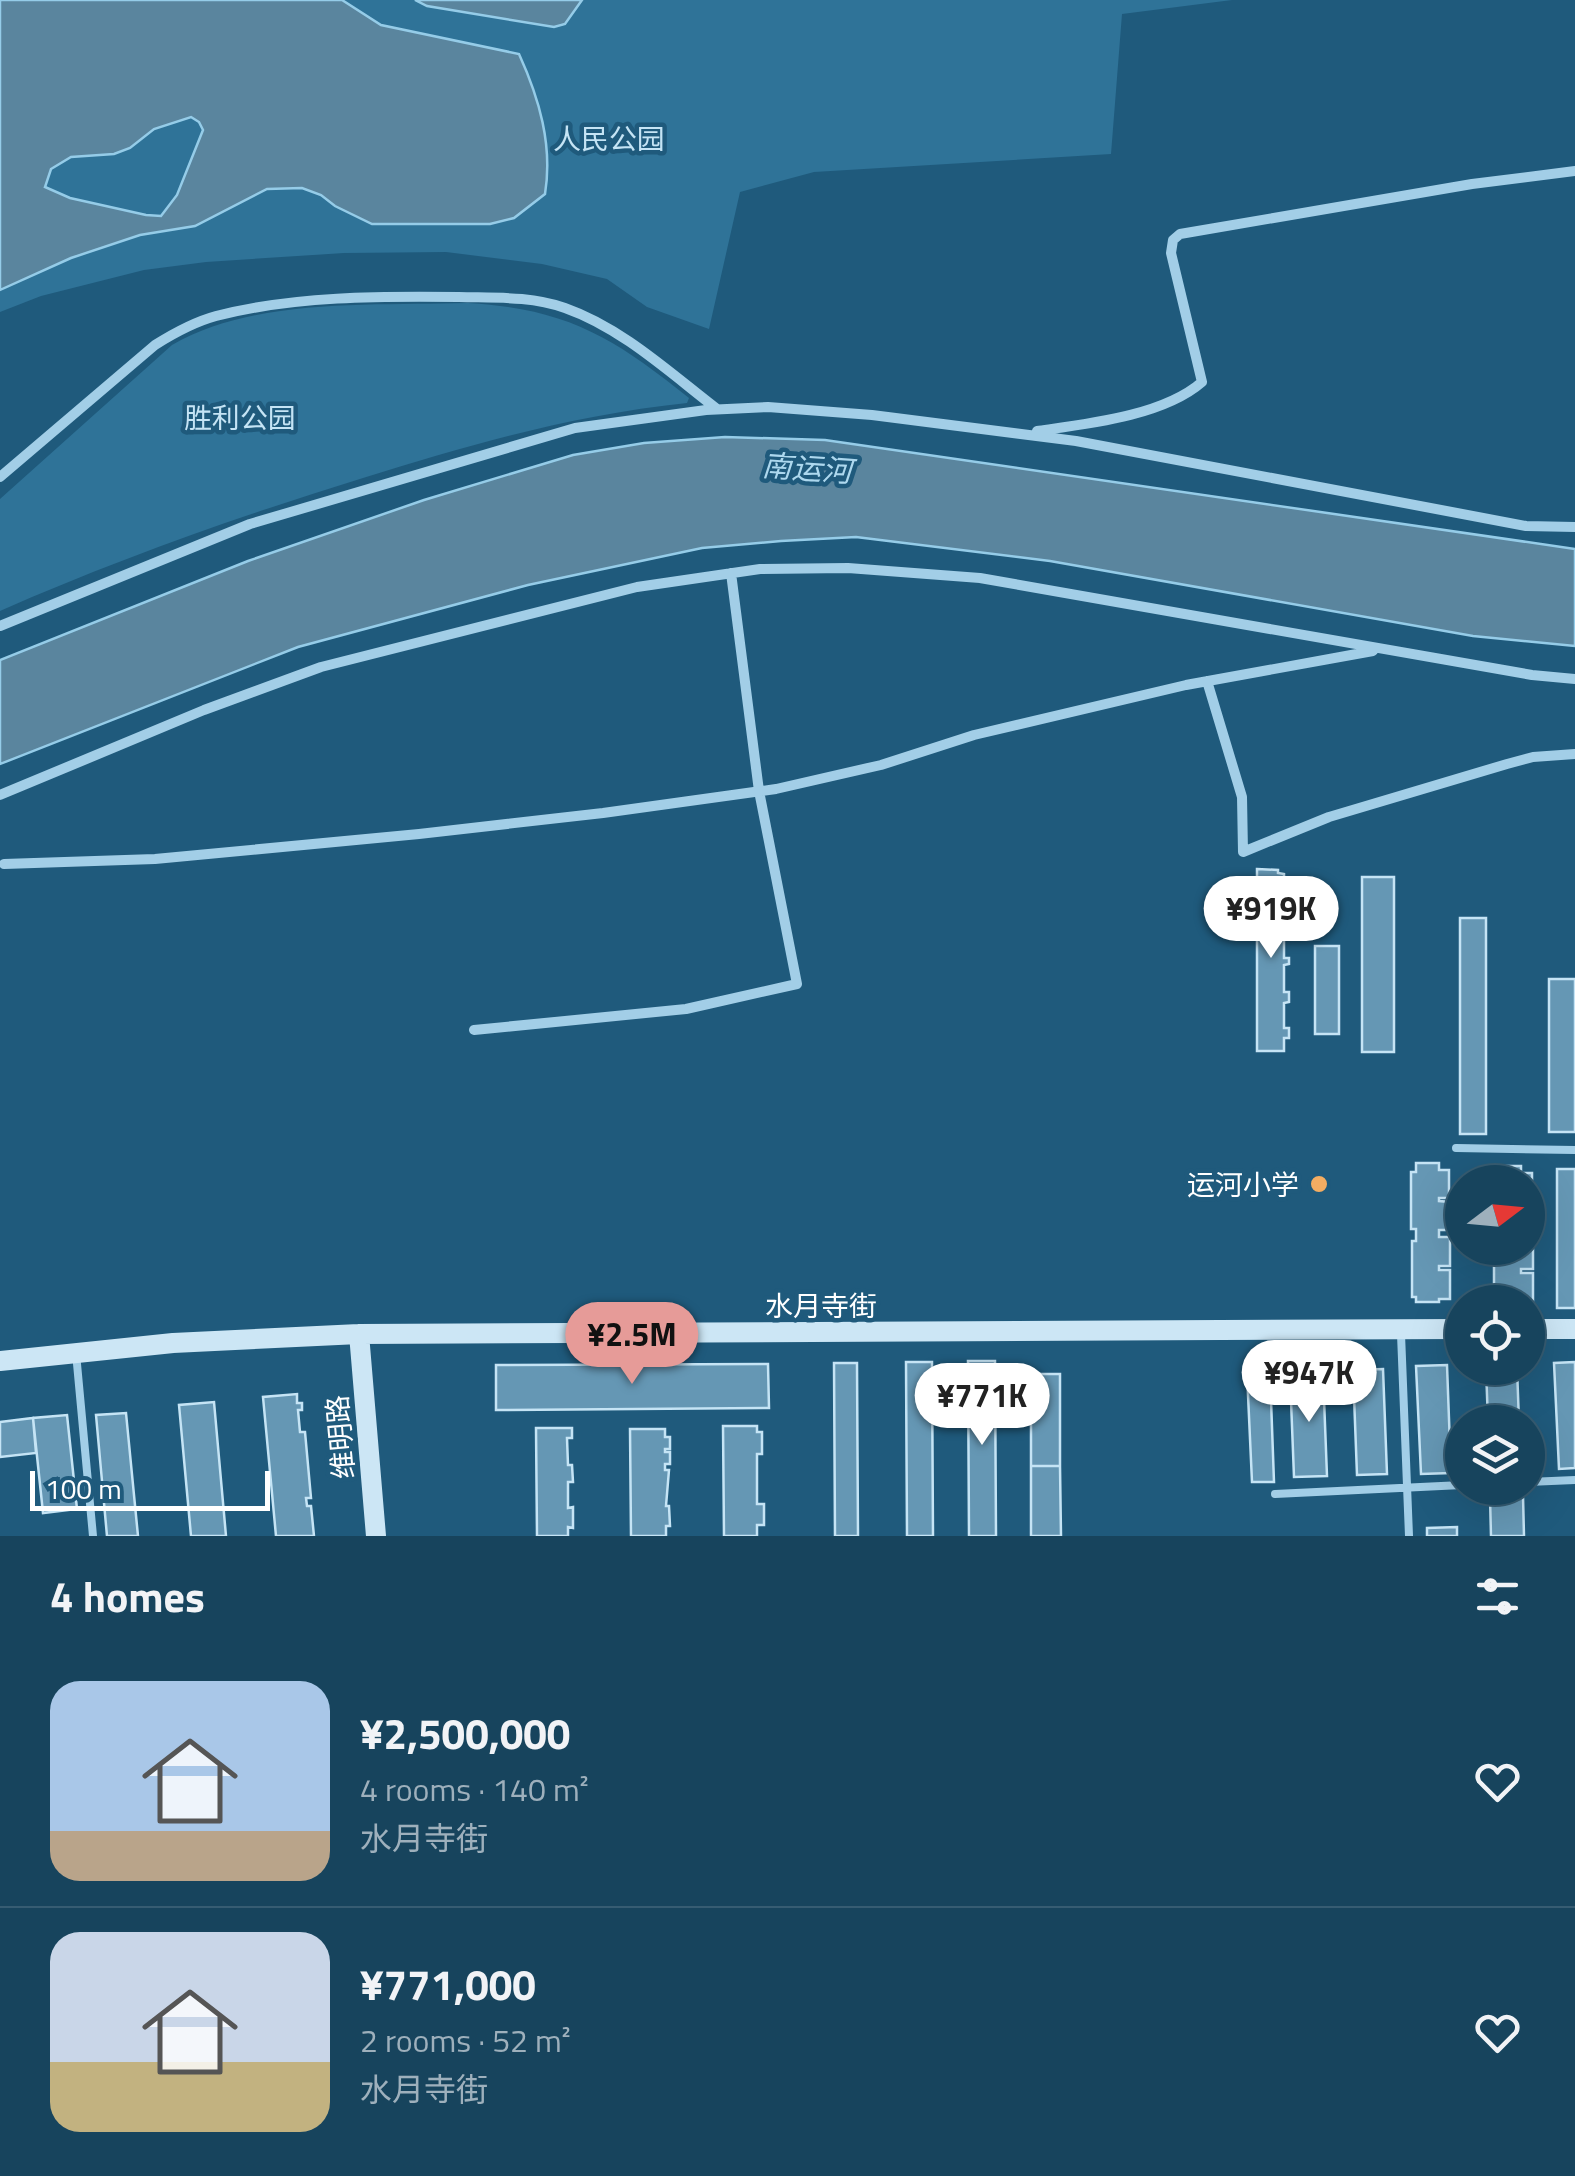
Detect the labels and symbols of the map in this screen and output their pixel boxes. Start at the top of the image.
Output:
park label: 人民公园 [553,117,665,160]
park label: 胜利公园 [184,396,296,439]
water label: 南运河 [761,442,858,494]
pin: ¥919K [1201,876,1341,961]
place label: 运河小学 [1187,1163,1299,1206]
north arrow [1445,1165,1545,1265]
marker: 运河小学 [1308,1173,1330,1195]
street label: 水月寺街 [765,1284,877,1327]
pin: ¥2.5M [562,1302,702,1387]
pin: ¥947K [1239,1340,1379,1425]
pin: ¥771K [912,1363,1052,1448]
street label: 维明路 [315,1393,365,1481]
scale bar [30,1466,270,1510]

